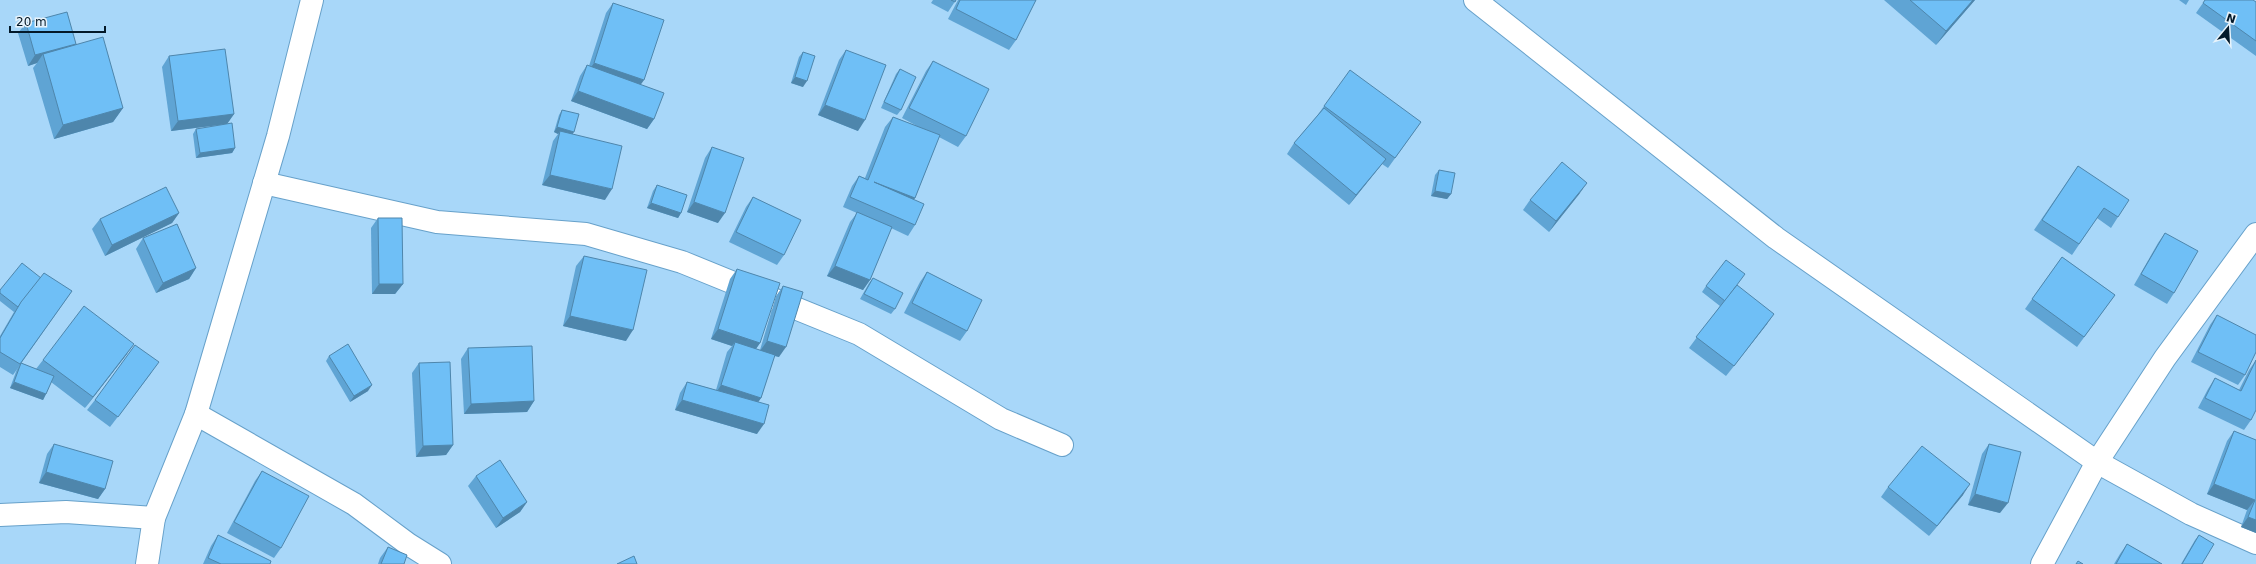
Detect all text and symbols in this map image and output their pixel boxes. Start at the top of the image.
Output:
scale bar [10,8,105,34]
north arrow [2208,8,2248,48]
text: N [2225,11,2237,27]
text: 20 m [16,15,47,29]

